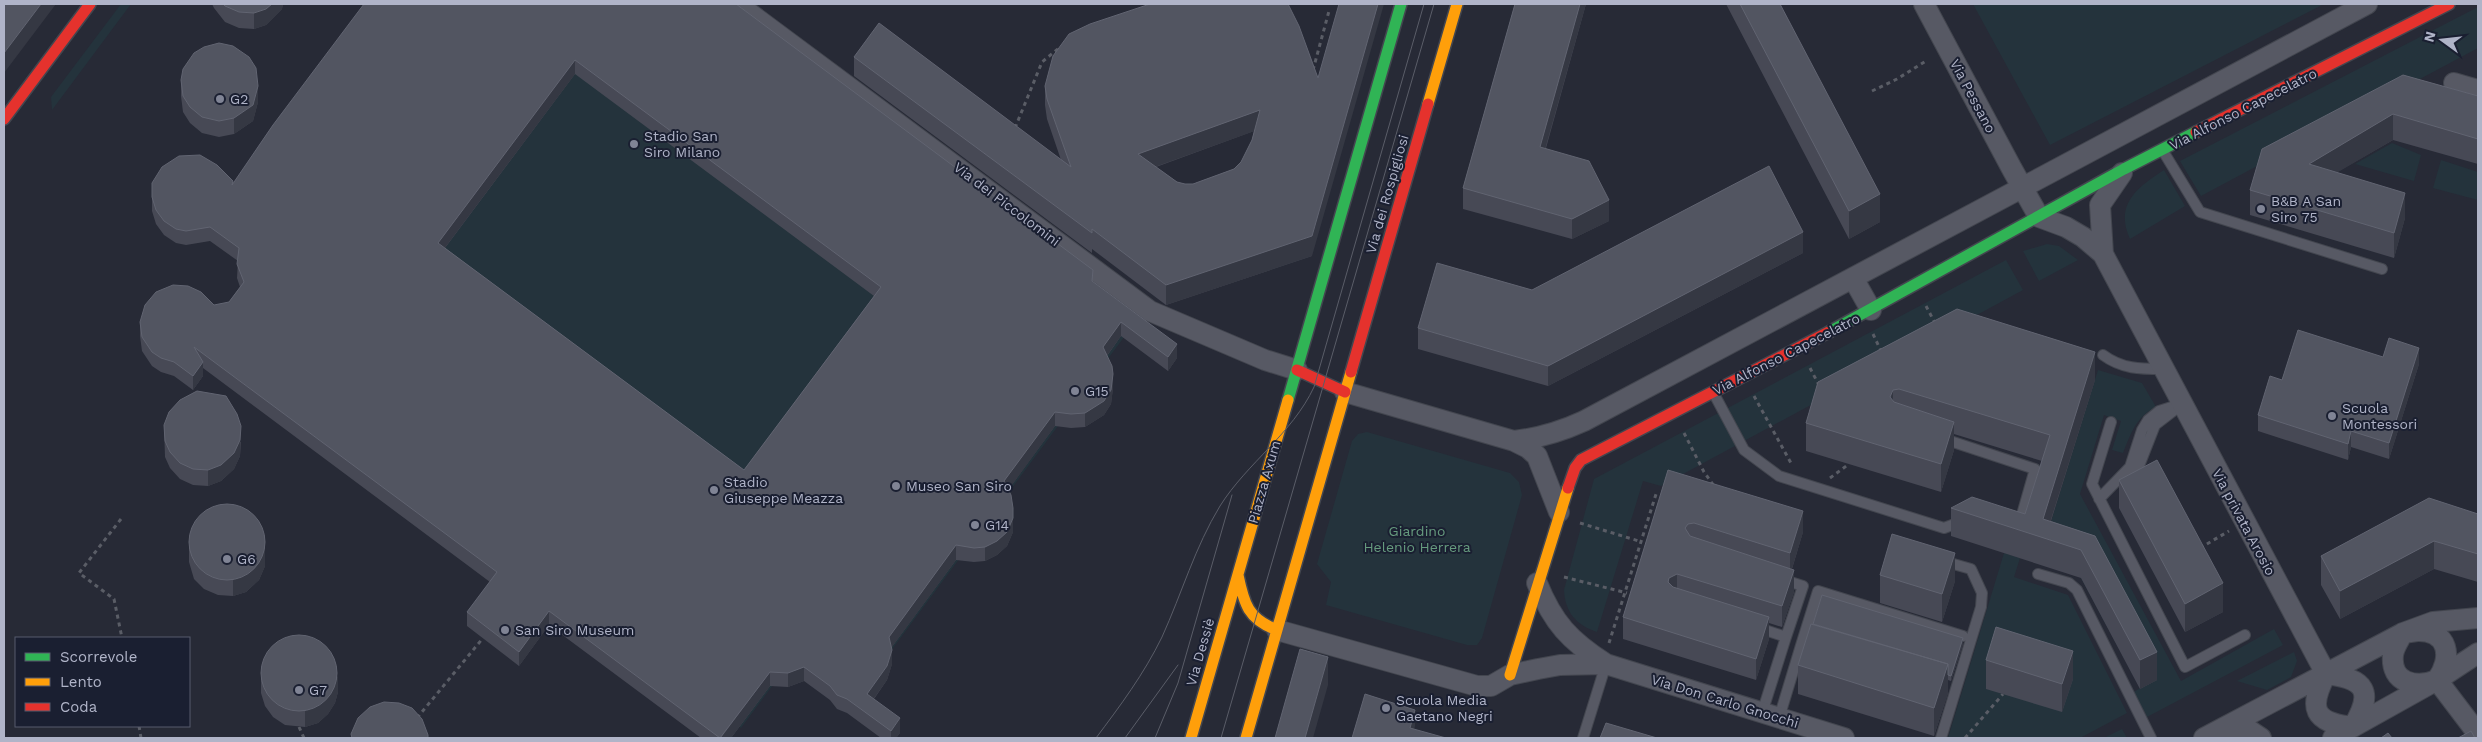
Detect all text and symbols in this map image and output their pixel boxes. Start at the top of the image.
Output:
north arrow [2417,15,2467,65]
text: N [2420,30,2439,44]
street label: Via Pessano [1947,56,1999,136]
street label: Via Alfonso Capecelatro [2167,65,2319,153]
place label: G2 [230,91,248,107]
marker: G2 [214,93,226,105]
place label: Stadio San Siro Milano [644,128,720,160]
street label: Via dei Rospigliosi [1362,133,1412,255]
marker: Stadio San Siro Milano [628,138,640,150]
street label: Via dei Piccolomini [951,159,1063,249]
place label: B&B A San Siro 75 [2271,193,2341,225]
marker: B&B A San Siro 75 [2255,203,2267,215]
street label: Via Alfonso Capecelatro [1710,310,1862,398]
place label: G15 [1085,383,1109,399]
marker: G15 [1069,385,1081,397]
place label: Scuola Montessori [2342,400,2417,432]
marker: Scuola Montessori [2326,410,2338,422]
street label: Piazza Axum [1245,439,1283,525]
street label: Via privata Arosio [2209,466,2279,578]
place label: Stadio Giuseppe Meazza [724,474,843,506]
place label: Museo San Siro [906,478,1012,494]
marker: Museo San Siro [890,480,902,492]
marker: Stadio Giuseppe Meazza [708,484,720,496]
place label: G14 [985,517,1009,533]
marker: G14 [969,519,981,531]
park label: Giardino Helenio Herrera [1363,523,1471,555]
place label: G6 [237,551,256,567]
marker: G6 [221,553,233,565]
street label: Via Dessiè [1183,616,1217,688]
place label: San Siro Museum [515,622,634,638]
marker: San Siro Museum [499,624,511,636]
legend [15,637,190,727]
text: Scorrevole [60,648,138,666]
street label: Via Don Carlo Gnocchi [1649,671,1801,731]
text: Lento [60,673,102,691]
place label: G7 [309,682,327,698]
marker: G7 [293,684,305,696]
place label: Scuola Media Gaetano Negri [1396,692,1493,724]
text: Coda [60,698,98,716]
marker: Scuola Media Gaetano Negri [1380,702,1392,714]

